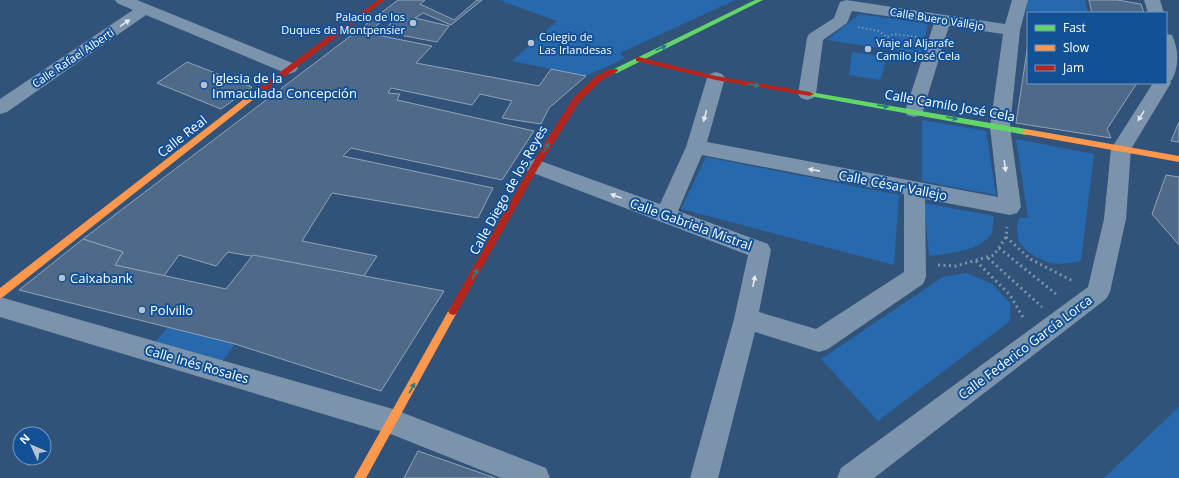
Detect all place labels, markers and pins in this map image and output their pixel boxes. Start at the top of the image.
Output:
place label: Palacio de los Duques de Montpensier [281,9,405,37]
marker: Palacio de los Duques de Montpensier [408,18,418,28]
place label: Colegio de Las Irlandesas [539,29,612,57]
place label: Viaje al Aljarafe Camilo José Cela [876,35,960,63]
marker: Colegio de Las Irlandesas [526,38,536,48]
marker: Viaje al Aljarafe Camilo José Cela [863,44,873,54]
place label: Iglesia de la Inmaculada Concepción [212,69,357,102]
marker: Iglesia de la Inmaculada Concepción [199,80,209,90]
place label: Caixabank [70,269,133,287]
marker: Caixabank [57,273,67,283]
place label: Polvillo [150,301,193,319]
marker: Polvillo [137,305,147,315]

